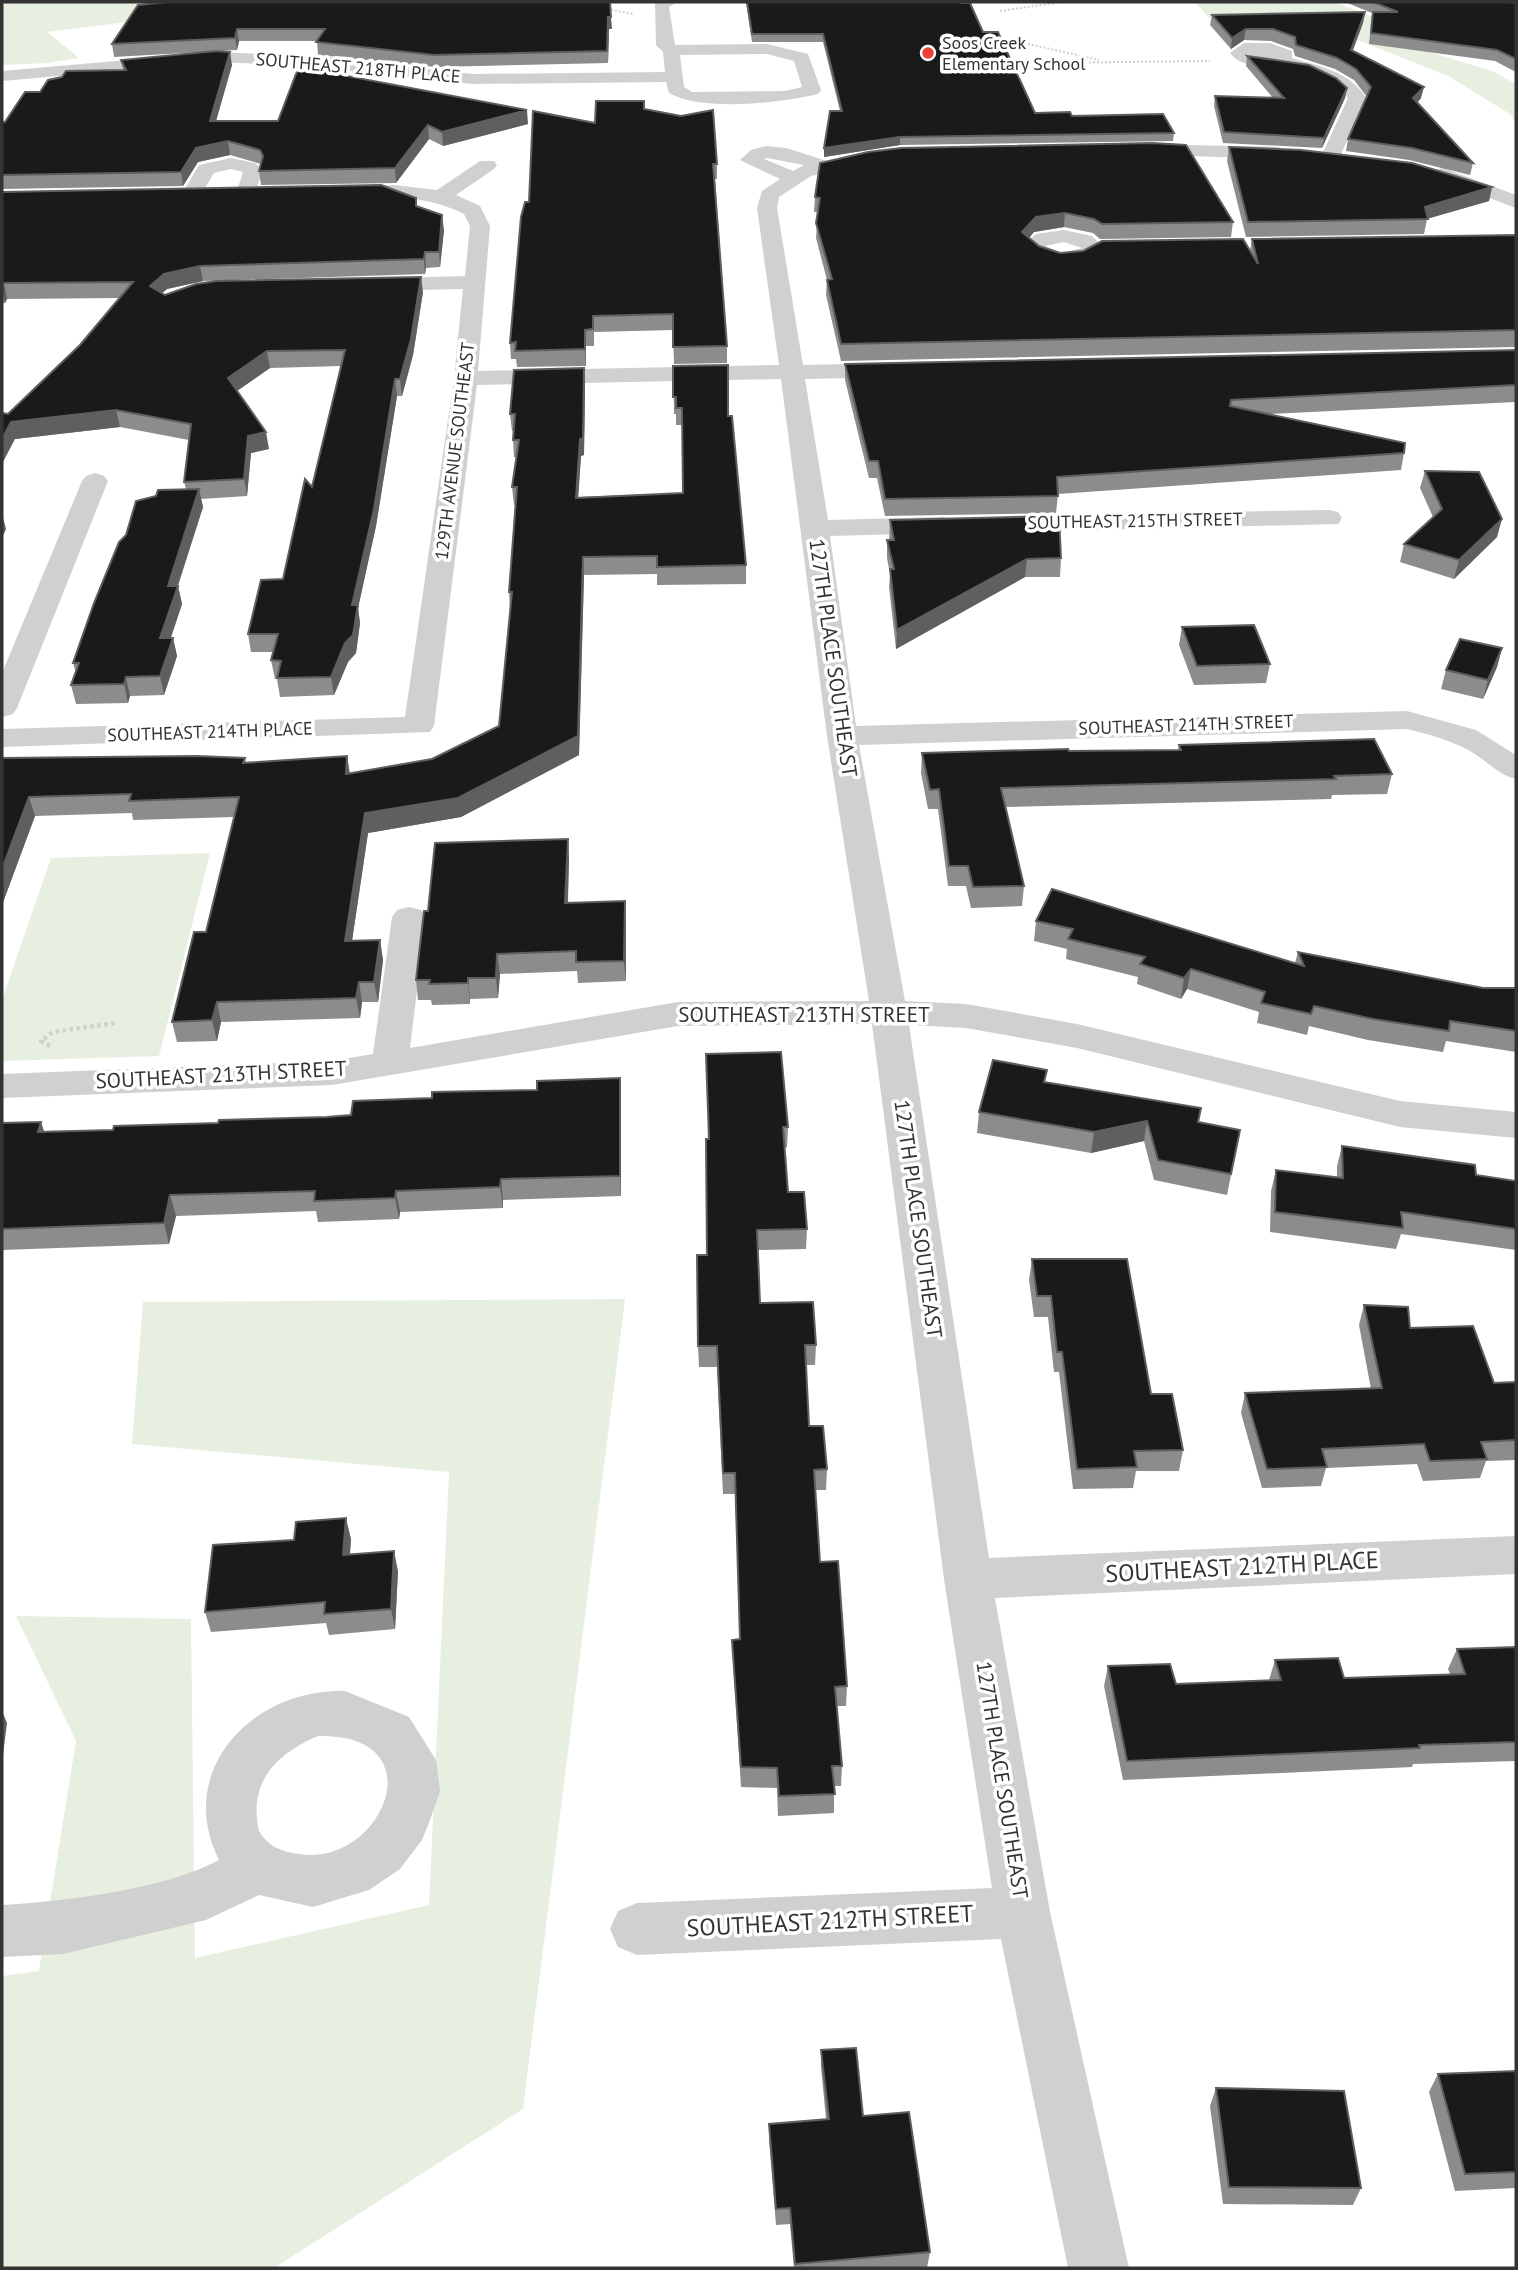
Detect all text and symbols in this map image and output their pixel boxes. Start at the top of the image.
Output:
place label: Soos Creek Elementary School [942,31,1086,75]
marker: Soos Creek Elementary School [920,45,936,61]
street label: SOUTHEAST 218TH PLACE [255,47,461,88]
street label: 129TH AVENUE SOUTHEAST [430,341,479,561]
street label: SOUTHEAST 215TH STREET [1027,507,1243,534]
street label: 127TH PLACE SOUTHEAST [803,537,864,779]
street label: SOUTHEAST 214TH STREET [1078,709,1294,740]
street label: SOUTHEAST 214TH PLACE [107,716,313,747]
street label: SOUTHEAST 213TH STREET [678,1001,930,1028]
street label: SOUTHEAST 213TH STREET [95,1054,347,1095]
street label: 127TH PLACE SOUTHEAST [888,1098,949,1340]
street label: SOUTHEAST 212TH PLACE [1104,1544,1379,1589]
street label: 127TH PLACE SOUTHEAST [970,1659,1035,1901]
street label: SOUTHEAST 212TH STREET [686,1898,974,1943]

